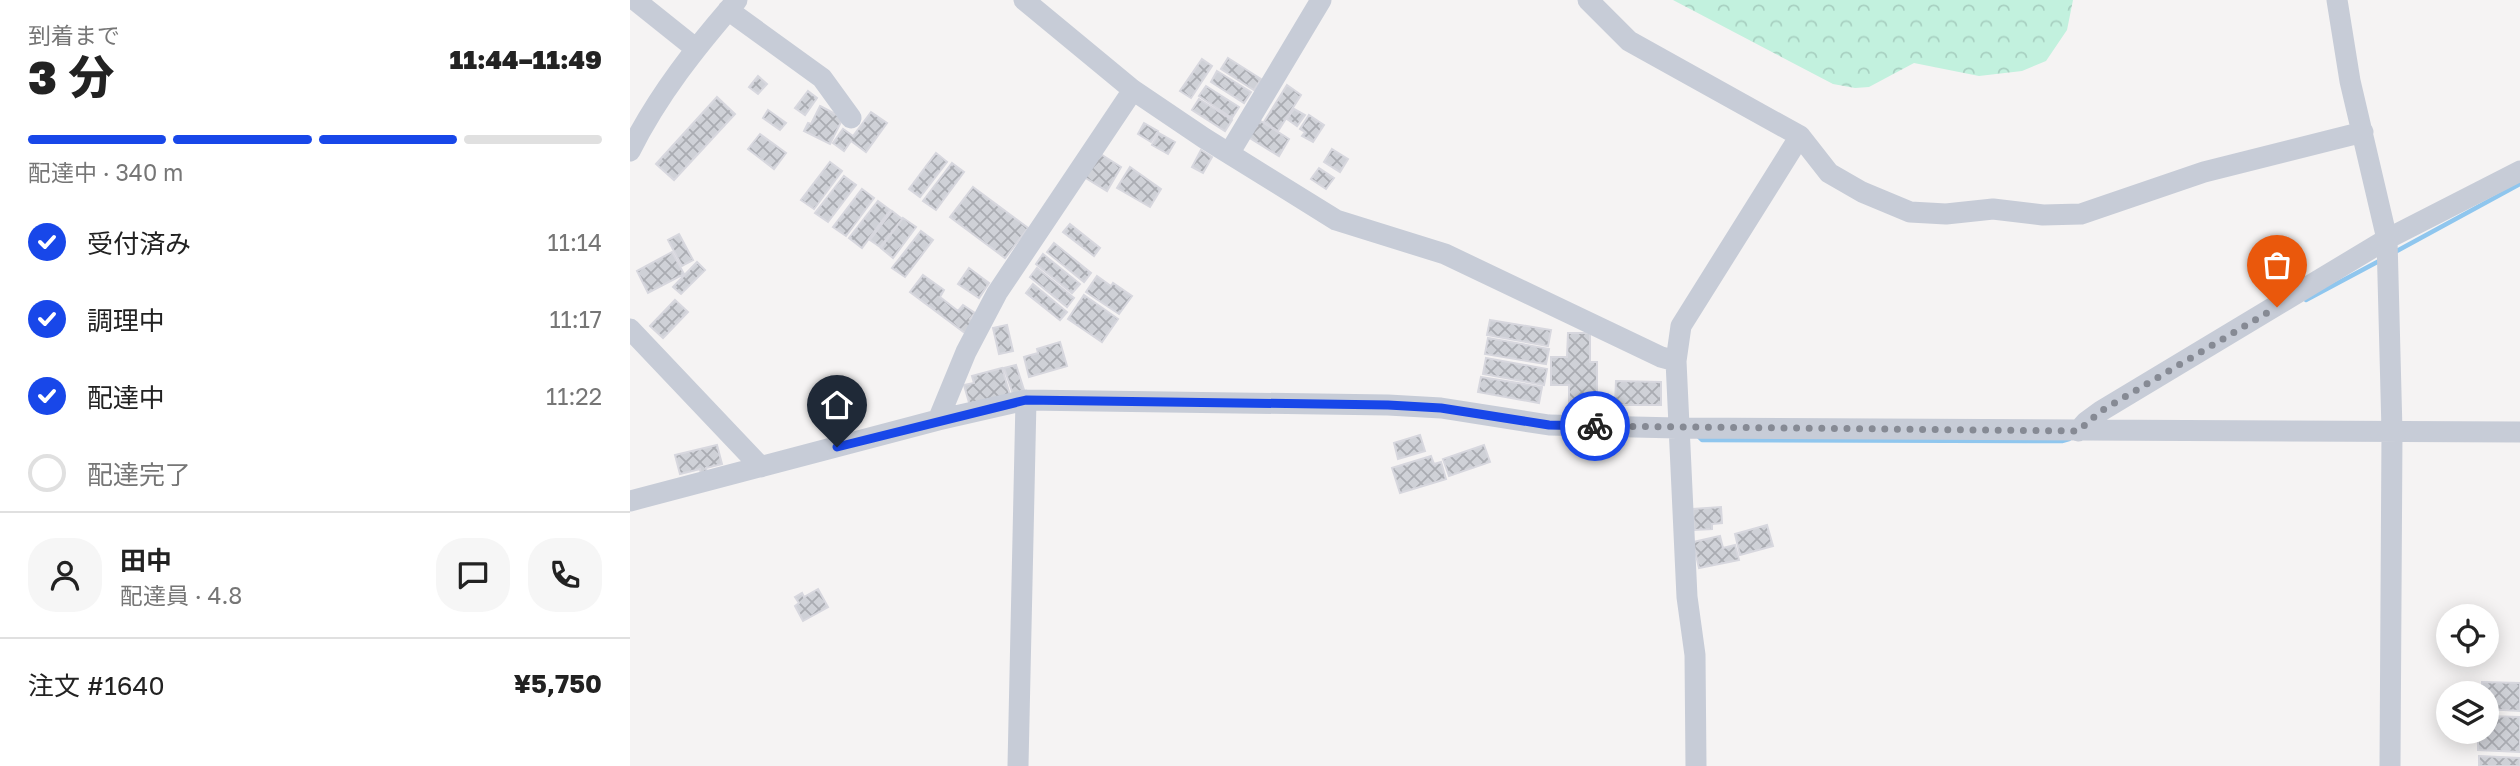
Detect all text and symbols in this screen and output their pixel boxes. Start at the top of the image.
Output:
text: 到着まで [28,21,120,49]
text: 11:44–11:49 [450,44,602,75]
text: 3 分 [28,49,114,104]
text: 配達中 · 340 m [28,158,183,186]
icon: check [28,223,66,261]
text: 受付済み [87,228,191,259]
text: 11:14 [548,228,602,256]
pin [2247,235,2307,307]
icon: bag [2258,246,2296,284]
icon: check [28,300,66,338]
text: 調理中 [87,305,165,336]
text: 11:17 [549,305,602,333]
pin [807,375,867,447]
icon: check [28,377,66,415]
text: 配達中 [87,382,165,413]
text: 11:22 [546,382,602,410]
icon: home [818,386,856,424]
courier [1560,391,1630,461]
icon: bike [1576,407,1614,445]
text: 配達完了 [87,459,191,490]
button: person [28,538,102,612]
button: chat [436,538,510,612]
button: phone [528,538,602,612]
text: 田中 [120,545,172,576]
text: 配達員 · 4.8 [120,581,242,609]
map controls [2436,604,2499,744]
button: locate [2436,604,2499,667]
text: ¥5,750 [514,668,602,699]
text: 注文 #1640 [28,670,165,701]
button: layers [2436,681,2499,744]

